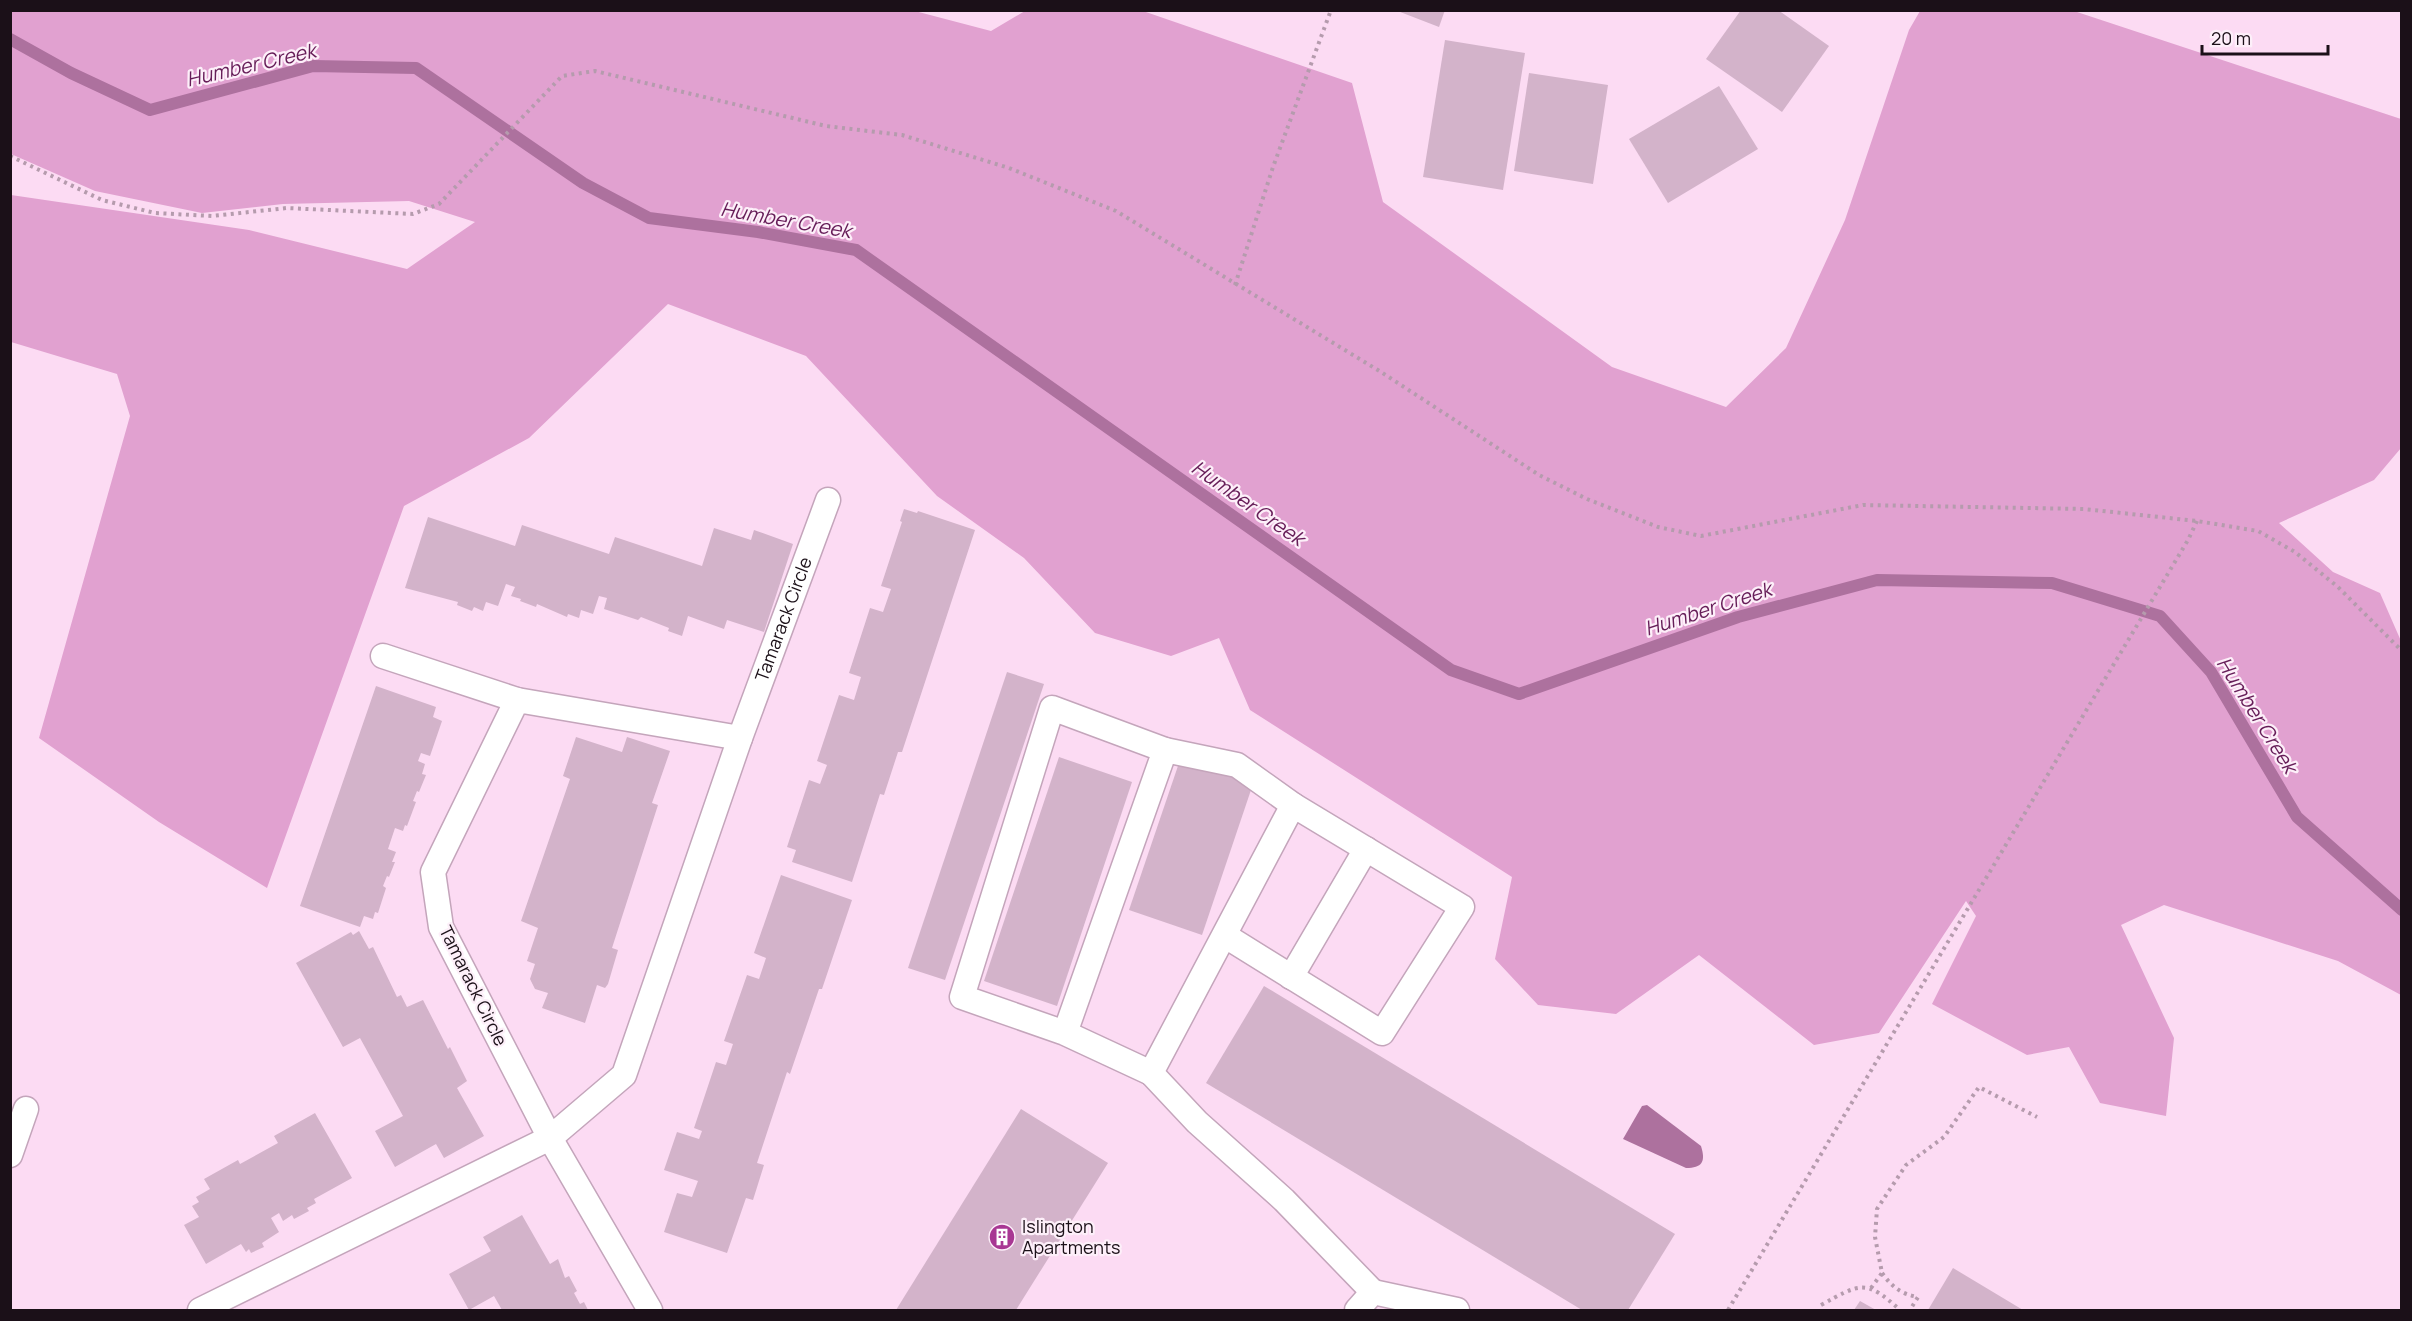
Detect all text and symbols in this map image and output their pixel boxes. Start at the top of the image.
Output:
scale bar [2202,18,2328,56]
text: 20 m [2211,26,2251,50]
water label: Humber Creek [184,36,321,93]
water label: Humber Creek [719,195,856,245]
water label: Humber Creek [1187,454,1313,553]
street label: Tamarack Circle [749,553,817,685]
water label: Humber Creek [1641,574,1778,642]
water label: Humber Creek [2211,652,2305,780]
street label: Tamarack Circle [434,921,513,1050]
place label: Islington Apartments [1022,1214,1121,1259]
building icon: Islington Apartments [987,1222,1017,1252]

